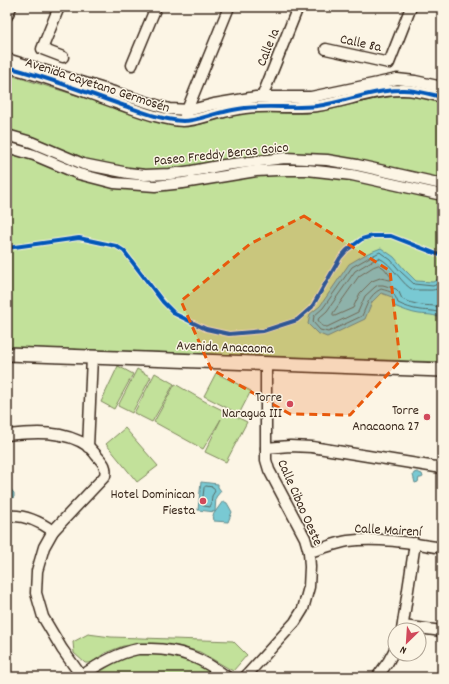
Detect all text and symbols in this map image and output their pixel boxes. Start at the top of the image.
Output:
street label: Calle 1a [252,25,286,70]
street label: Calle 8a [338,30,383,58]
street label: Avenida Cayetano Germosén [23,53,172,119]
street label: Paseo Freddy Beras Goico [153,138,290,172]
street label: Avenida Anacaona [176,336,274,360]
place label: Torre Naragua III [222,388,283,424]
marker: Torre Naragua III [285,399,295,409]
place label: Torre Anacaona 27 [352,401,419,437]
marker: Torre Anacaona 27 [422,412,432,422]
street label: Calle Cibao Oeste [271,457,327,549]
place label: Hotel Dominican Fiesta [110,485,195,521]
marker: Hotel Dominican Fiesta [198,496,208,506]
street label: Calle Mairení [354,519,423,543]
north arrow [387,622,427,662]
text: N [397,641,409,658]

